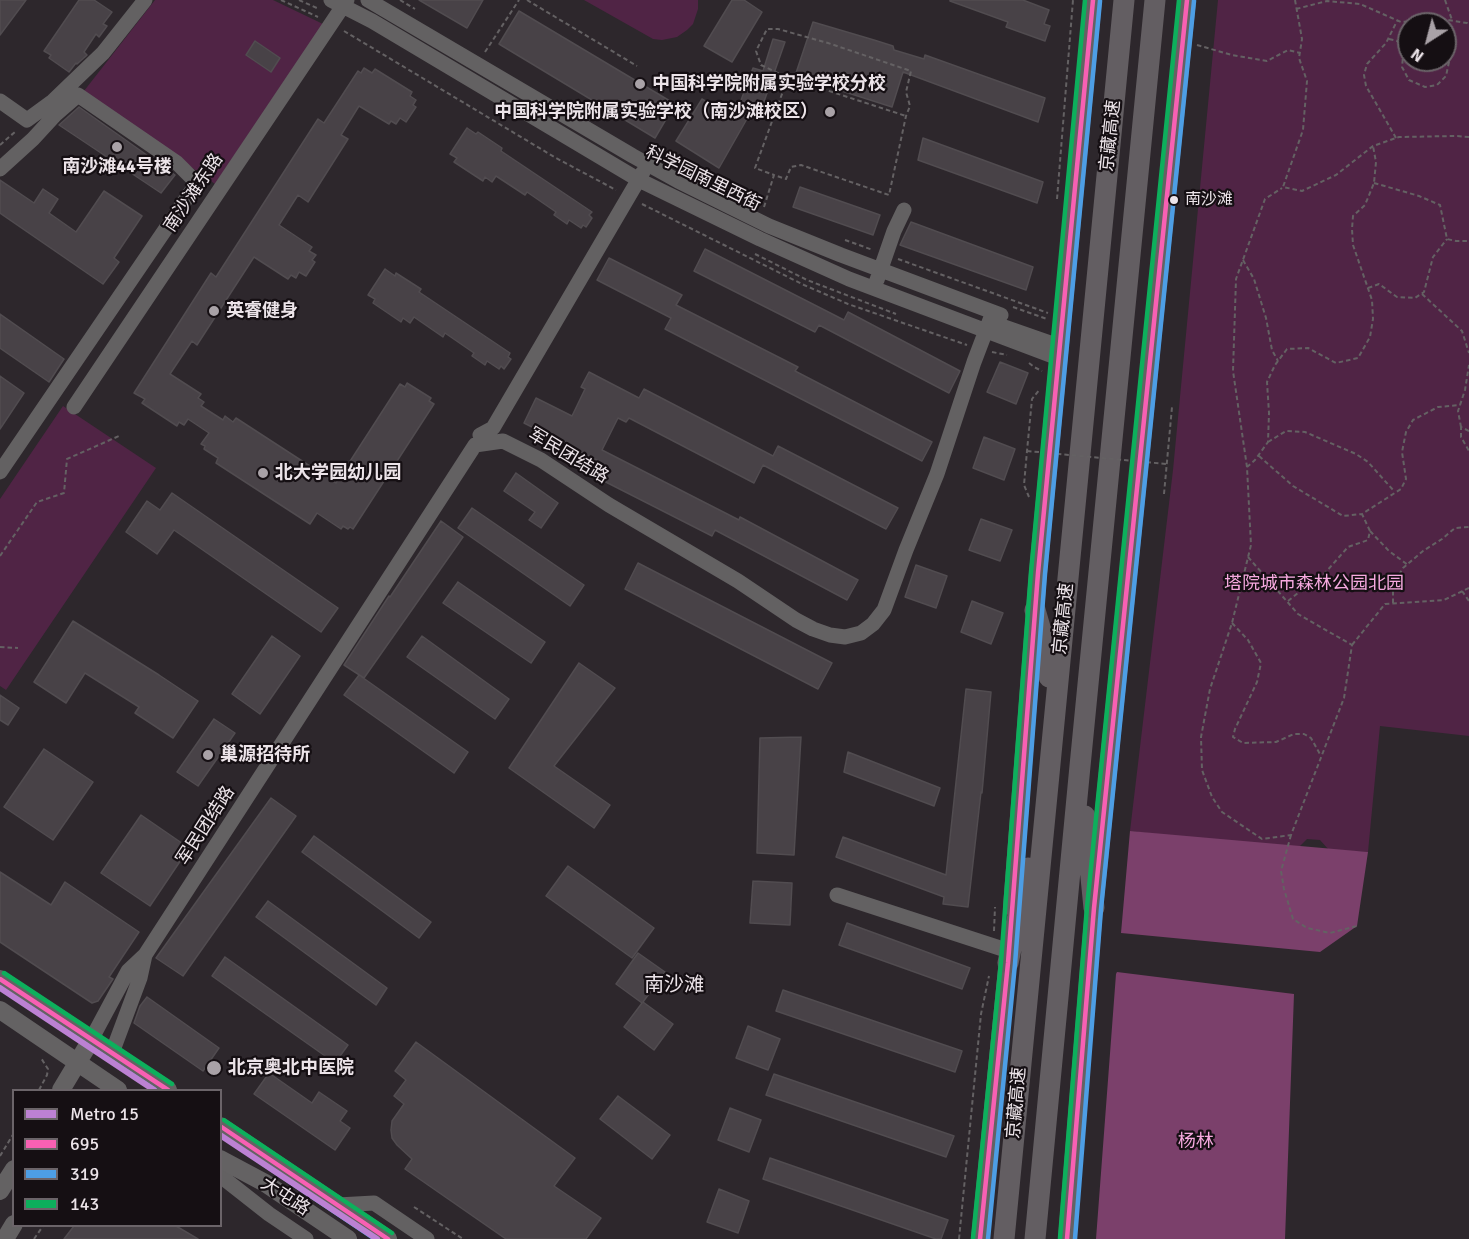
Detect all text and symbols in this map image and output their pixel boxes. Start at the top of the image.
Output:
north arrow [1397,12,1457,72]
text: N [1407,44,1428,66]
place label: 中国科学院附属实验学校分校 [652,73,886,95]
marker: 中国科学院附属实验学校分校 [633,77,647,91]
street label: 京藏高速 [1096,99,1126,173]
place label: 中国科学院附属实验学校（南沙滩校区） [494,101,818,123]
marker: 中国科学院附属实验学校（南沙滩校区） [823,105,837,119]
marker: 南沙滩44号楼 [110,140,124,154]
street label: 科学园南里西街 [642,142,764,216]
street label: 南沙滩东路 [160,150,228,236]
place label: 南沙滩44号楼 [62,156,172,178]
place label: 南沙滩 [1185,190,1233,210]
marker: 南沙滩 [1168,194,1180,206]
place label: 英睿健身 [226,300,298,322]
marker: 英睿健身 [207,304,221,318]
street label: 军民团结路 [524,424,612,488]
place label: 北大学园幼儿园 [275,462,401,484]
marker: 北大学园幼儿园 [256,466,270,480]
park label: 塔院城市森林公园北园 [1224,573,1404,595]
street label: 京藏高速 [1049,582,1079,656]
place label: 巢源招待所 [220,744,310,766]
marker: 巢源招待所 [201,748,215,762]
street label: 军民团结路 [172,782,240,870]
district label: 南沙滩 [644,974,704,998]
place label: 北京奥北中医院 [228,1057,354,1079]
marker: 北京奥北中医院 [205,1059,223,1077]
street label: 京藏高速 [1003,1066,1031,1140]
legend [12,1089,222,1227]
text: Metro 15 [70,1103,139,1125]
park label: 杨林 [1178,1131,1214,1153]
text: 695 [70,1133,99,1155]
text: 319 [70,1163,99,1185]
street label: 大屯路 [256,1173,314,1221]
text: 143 [70,1193,99,1215]

